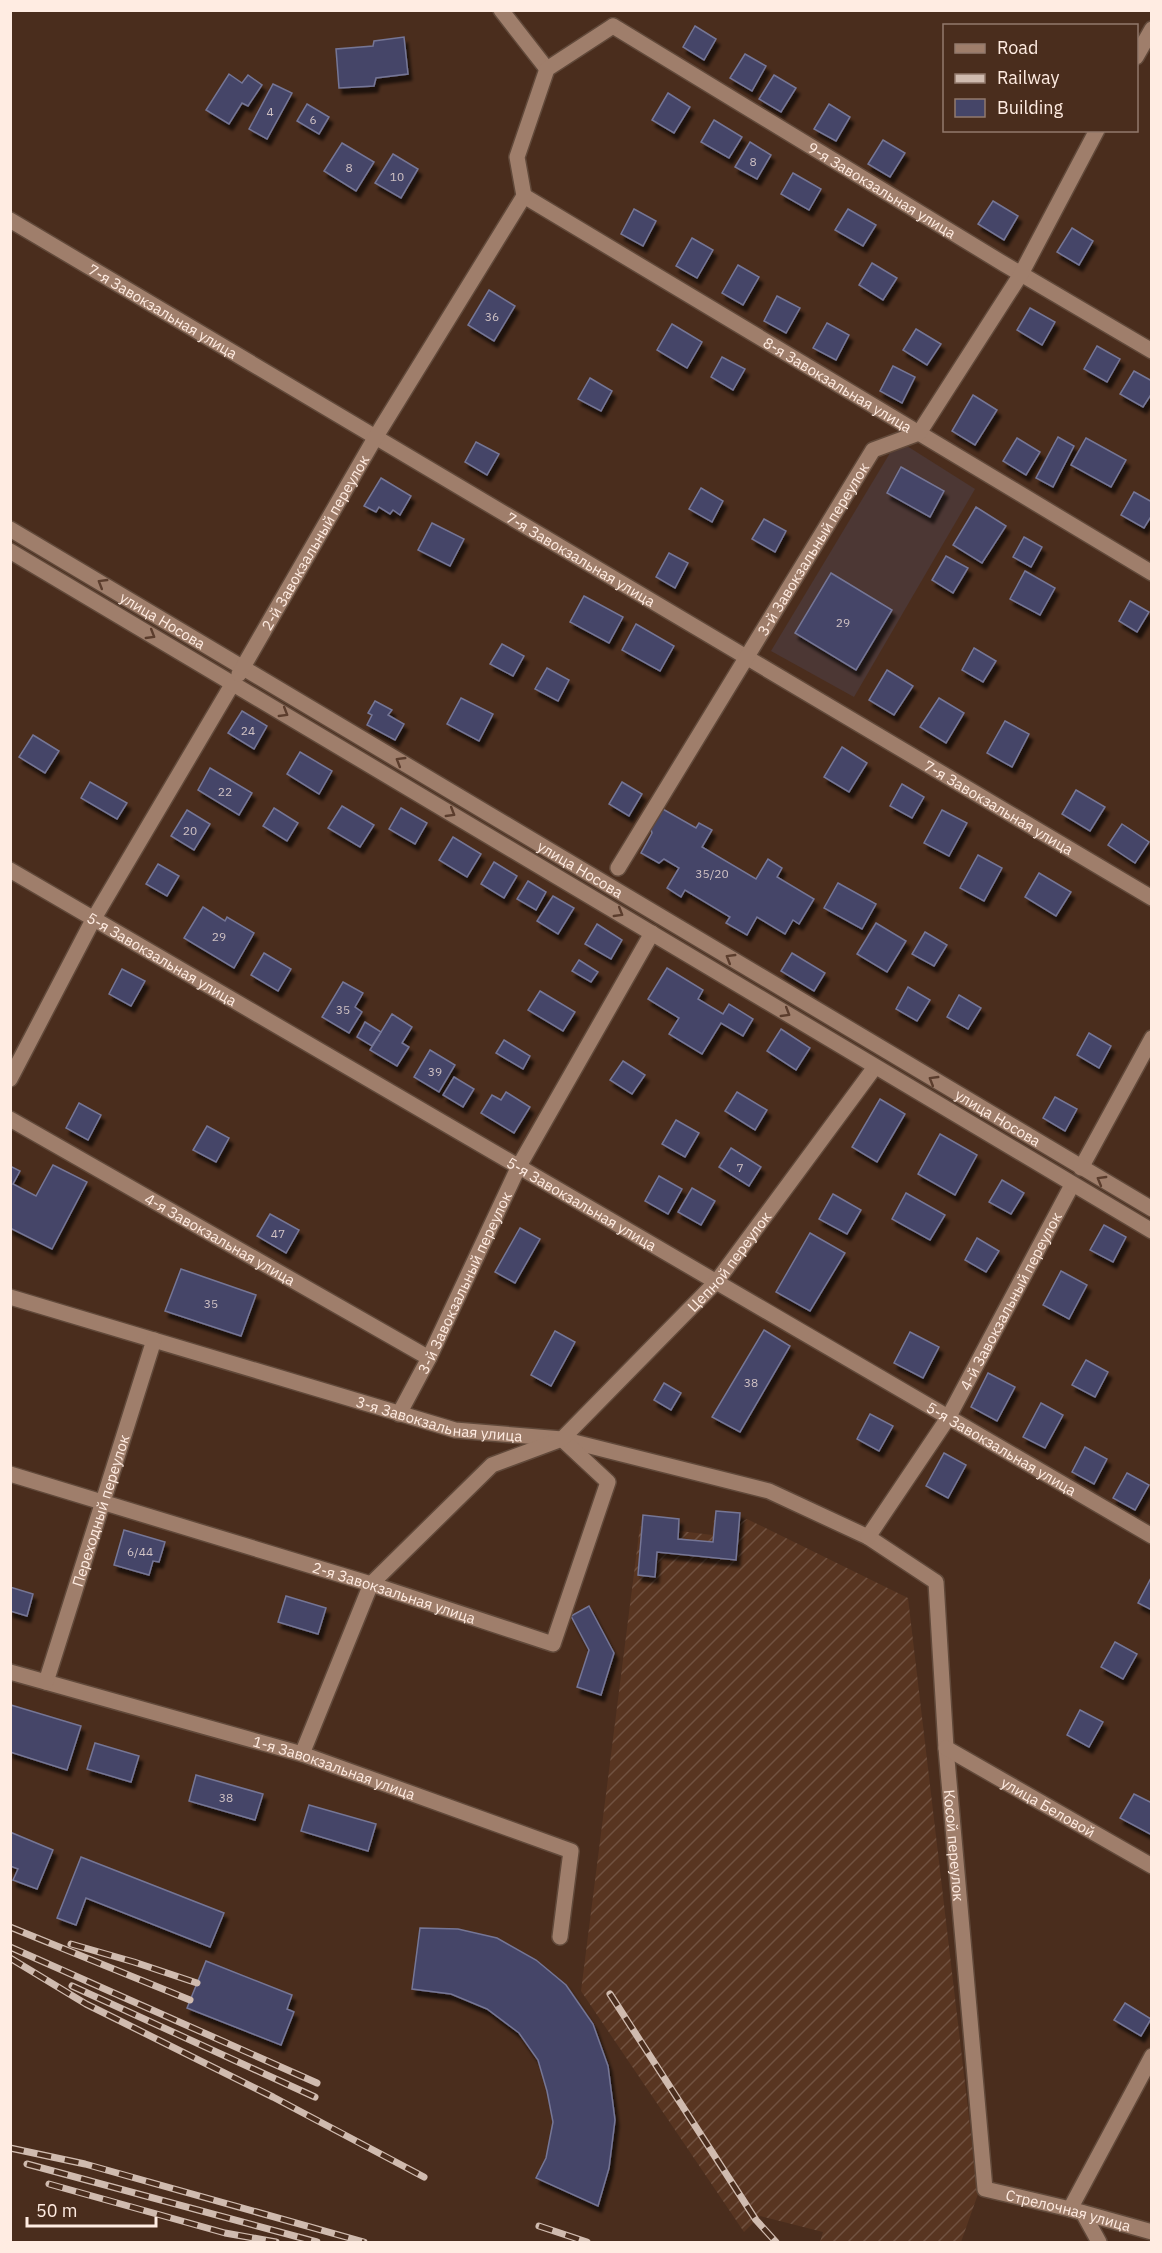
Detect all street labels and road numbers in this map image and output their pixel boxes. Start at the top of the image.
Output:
street label: 9-я Завокзальная улица [804,137,960,242]
street label: 7-я Завокзальная улица [85,259,241,363]
street label: 8-я Завокзальная улица [760,332,916,436]
street label: 2-й Завокзальный переулок [257,451,373,633]
street label: 3-й Завокзальный переулок [753,459,873,639]
street label: 7-я Завокзальная улица [503,507,659,611]
street label: улица Носова [117,587,209,653]
street label: 7-я Завокзальная улица [921,755,1077,859]
street label: улица Носова [534,836,627,902]
street label: 5-я Завокзальная улица [84,908,240,1010]
street label: улица Носова [952,1085,1044,1150]
street label: 5-я Завокзальная улица [503,1152,660,1255]
street label: 4-я Завокзальная улица [142,1188,299,1289]
street label: 3-й Завокзальный переулок [413,1188,515,1377]
street label: Цепной переулок [683,1207,775,1315]
street label: 4-й Завокзальный переулок [955,1208,1066,1393]
street label: 3-я Завокзальная улица [354,1392,523,1445]
street label: 5-я Завокзальная улица [923,1397,1080,1499]
street label: Переходный переулок [67,1432,133,1589]
street label: 2-я Завокзальная улица [310,1557,478,1627]
street label: 1-я Завокзальная улица [251,1731,418,1804]
street label: улица Беловой [998,1772,1099,1841]
street label: Косой переулок [940,1789,969,1902]
street label: Стрелочная улица [1004,2185,1133,2235]

